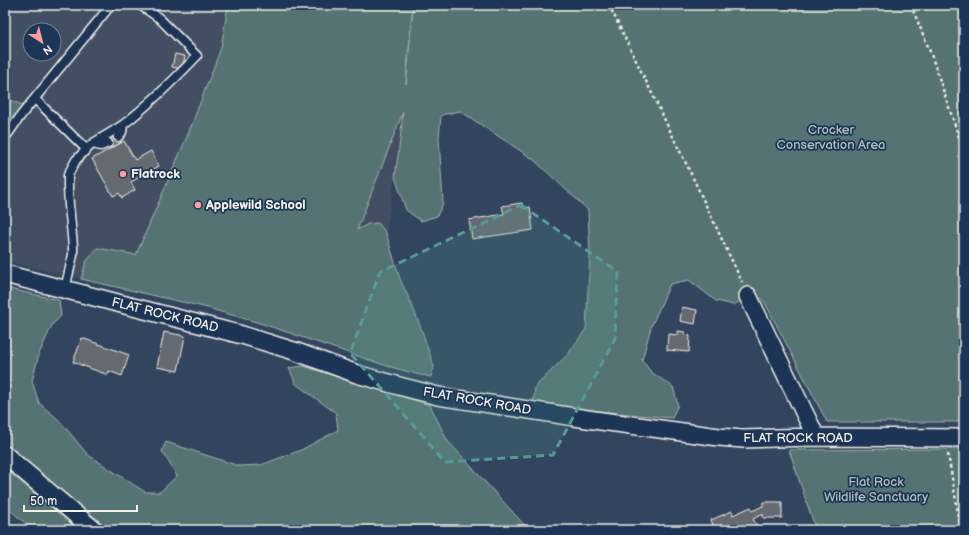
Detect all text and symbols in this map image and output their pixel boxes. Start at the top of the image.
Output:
north arrow [22,22,62,62]
text: N [40,42,55,57]
park label: Crocker Conservation Area [777,122,885,153]
place label: Flatrock [131,166,180,182]
marker: Flatrock [118,169,128,179]
place label: Applewild School [205,197,306,213]
marker: Applewild School [193,200,203,210]
street label: FLAT ROCK ROAD [110,294,220,336]
street label: FLAT ROCK ROAD [422,384,532,418]
street label: FLAT ROCK ROAD [743,430,853,446]
park label: Flat Rock Wildlife Sanctuary [824,474,928,505]
scale bar [24,487,137,513]
text: 50 m [30,494,57,509]

